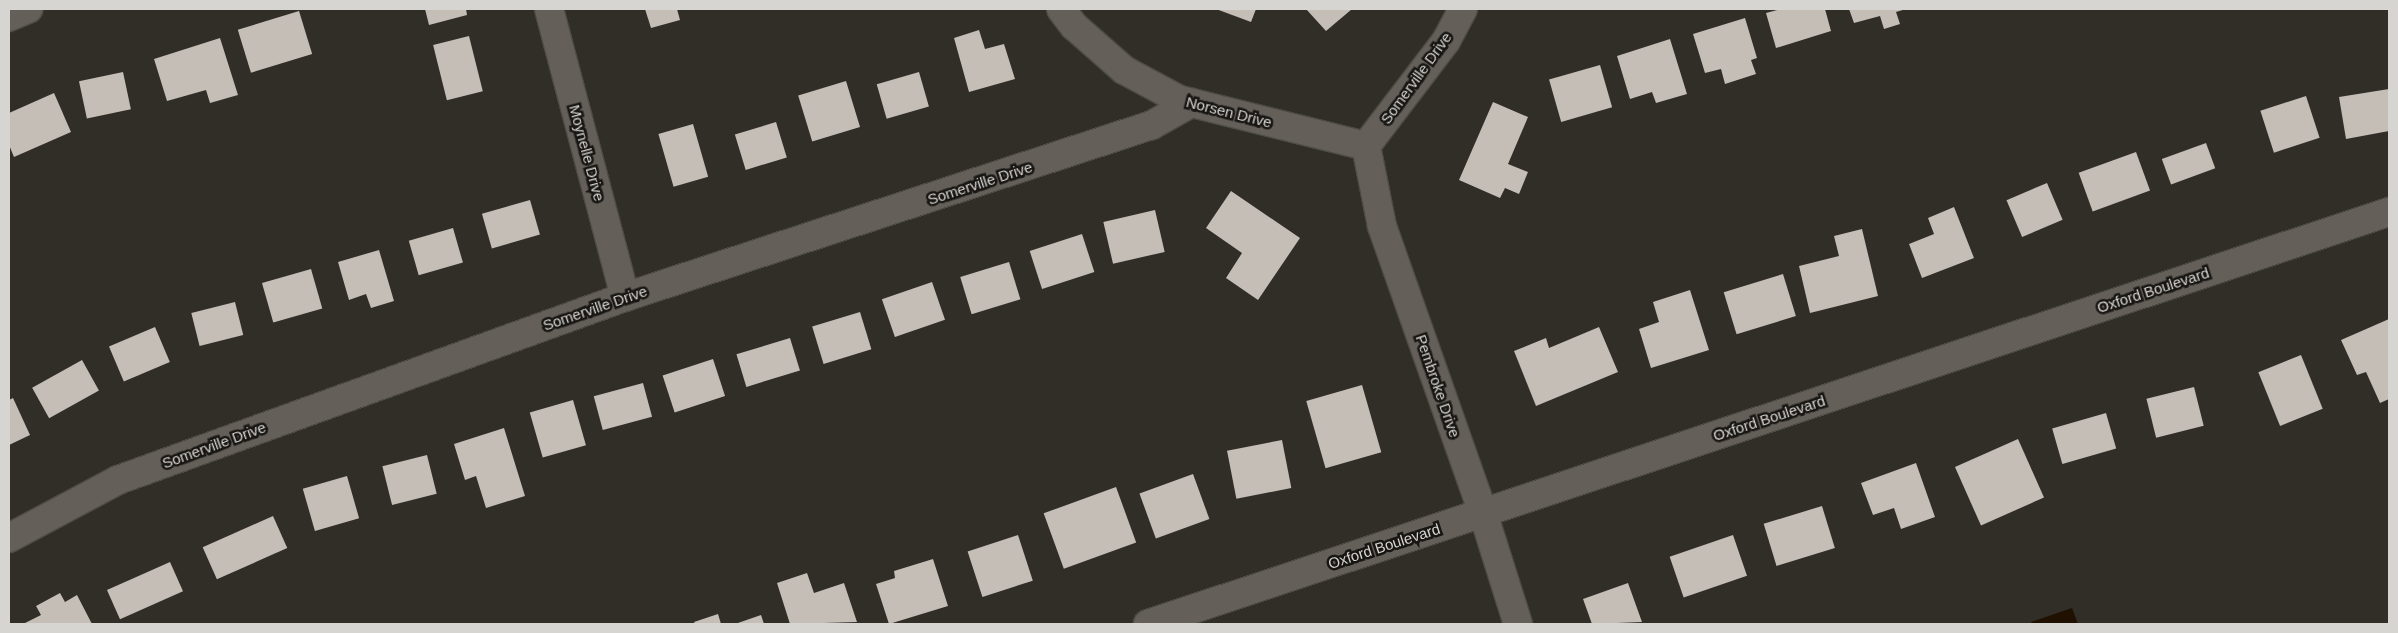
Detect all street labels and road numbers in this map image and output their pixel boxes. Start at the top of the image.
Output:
street label: Somerville Drive [1377,29,1455,127]
street label: Norsen Drive [1184,93,1274,131]
street label: Moynelle Drive [565,103,609,203]
street label: Somerville Drive [925,158,1035,208]
street label: Oxford Boulevard [2095,263,2211,317]
street label: Somerville Drive [540,282,650,334]
street label: Pembroke Drive [1412,332,1464,440]
street label: Oxford Boulevard [1711,391,1827,445]
street label: Somerville Drive [160,418,268,472]
street label: Oxford Boulevard [1326,519,1442,573]

